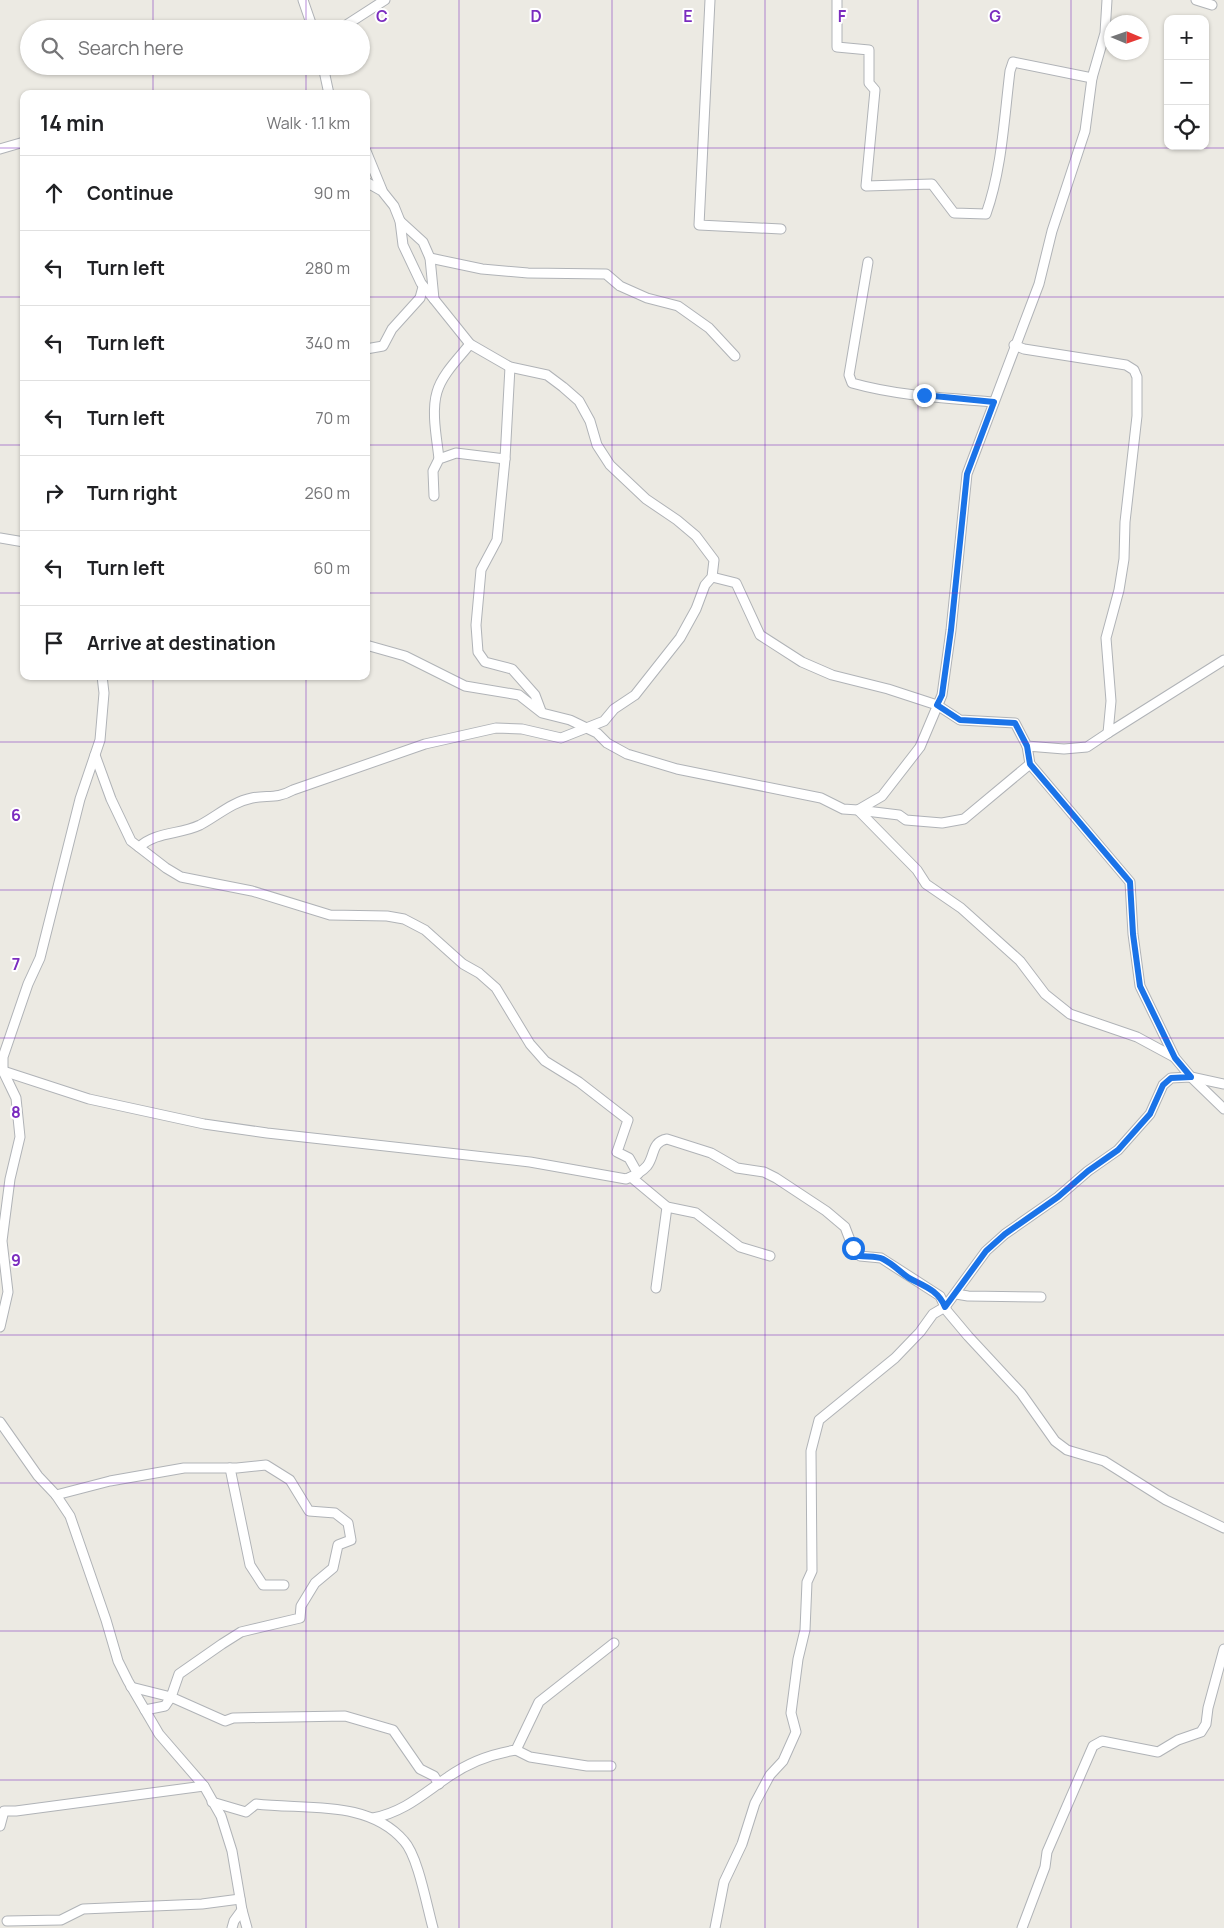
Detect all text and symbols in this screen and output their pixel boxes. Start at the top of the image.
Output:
text: C [376,5,388,27]
text: D [530,5,542,27]
text: E [683,5,693,27]
text: F [838,5,847,27]
text: G [989,5,1001,27]
north arrow [1104,15,1149,60]
map controls [1164,15,1209,150]
button: + [1164,15,1209,60]
search box [20,20,370,75]
icon: search [38,34,66,62]
text: Search here [78,35,184,61]
button: − [1164,60,1209,105]
button: locate [1164,105,1209,150]
text: 14 min [40,109,104,137]
text: Walk · 1.1 km [266,112,350,134]
icon: ahead [40,179,68,207]
text: Continue [87,180,173,206]
text: 90 m [314,182,350,204]
icon: left [40,254,68,282]
text: Turn left [87,255,165,281]
text: 280 m [305,257,350,279]
icon: left [40,329,68,357]
text: Turn left [87,330,165,356]
text: 340 m [305,332,350,354]
route end [913,384,936,407]
icon: left [40,404,68,432]
text: Turn left [87,405,165,431]
text: 70 m [315,407,350,429]
icon: right [40,479,68,507]
text: Turn right [87,480,177,506]
text: 260 m [304,482,350,504]
icon: left [40,554,68,582]
text: Turn left [87,555,165,581]
text: 60 m [314,557,350,579]
icon: arrive [40,629,68,657]
text: Arrive at destination [87,630,276,656]
text: 6 [11,804,21,826]
text: 7 [12,953,20,975]
text: 8 [11,1101,21,1123]
route start [842,1237,865,1260]
text: 9 [11,1249,21,1271]

